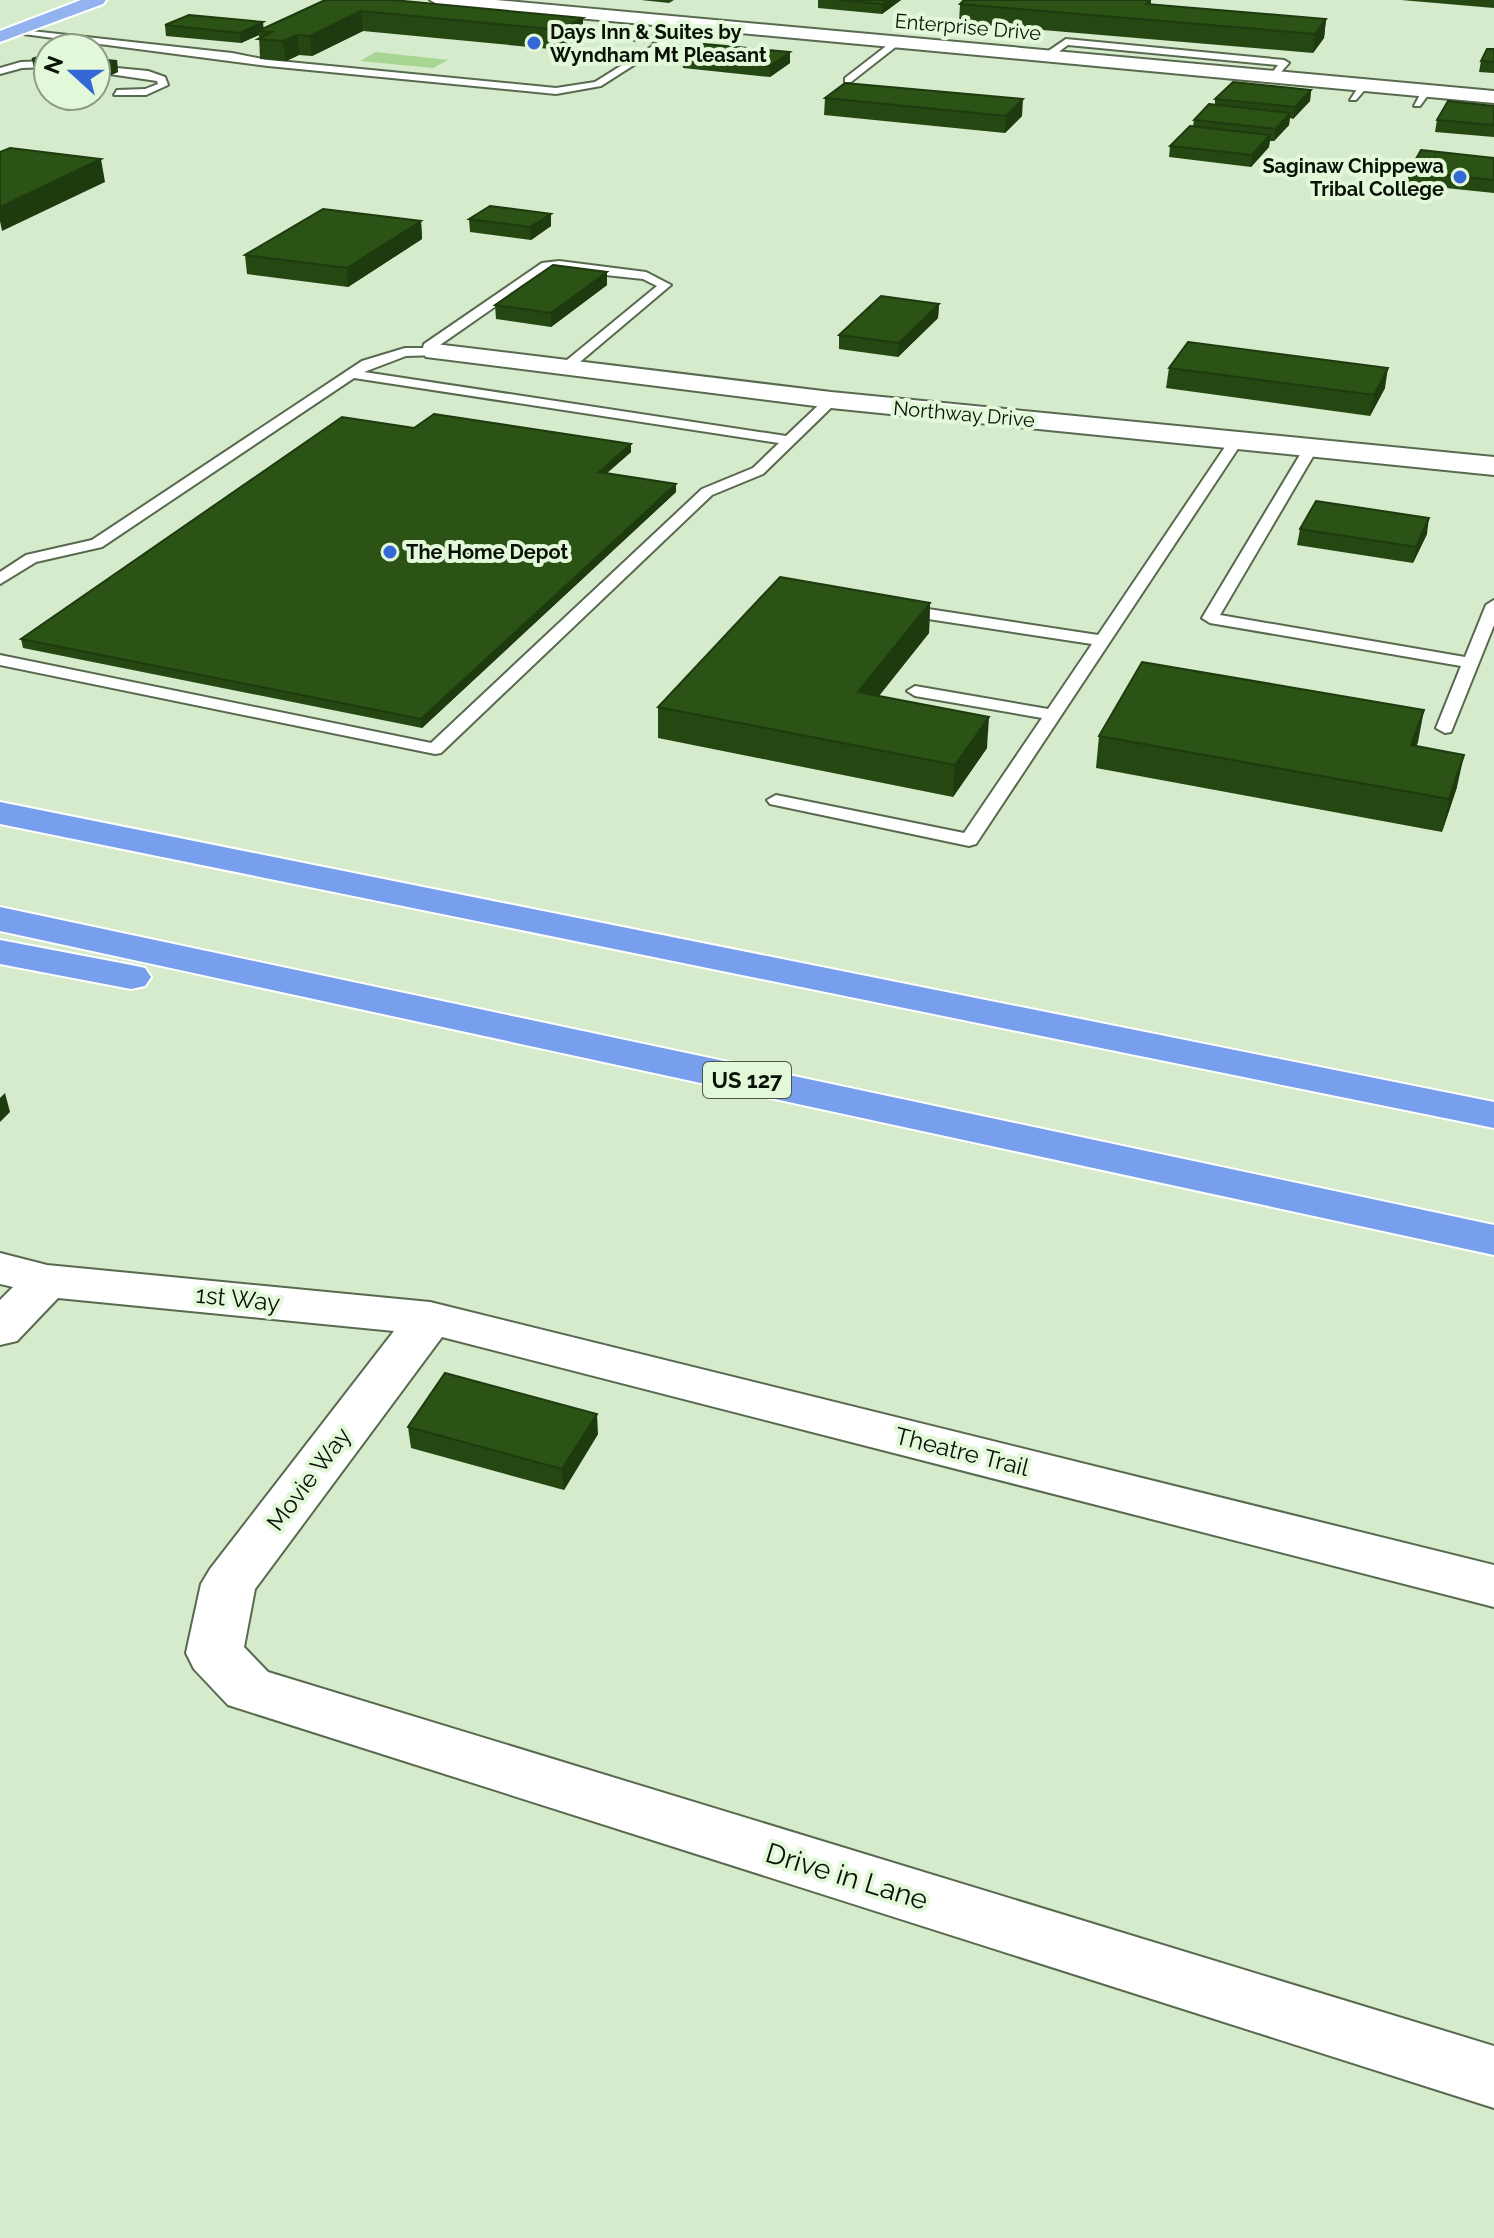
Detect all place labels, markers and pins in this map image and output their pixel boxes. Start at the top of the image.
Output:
place label: Days Inn & Suites by Wyndham Mt Pleasant [550,20,767,67]
marker: Days Inn & Suites by Wyndham Mt Pleasant [525,34,543,52]
place label: Saginaw Chippewa Tribal College [1262,154,1444,201]
marker: Saginaw Chippewa Tribal College [1451,168,1469,186]
place label: The Home Depot [406,540,568,564]
marker: The Home Depot [381,543,399,561]

